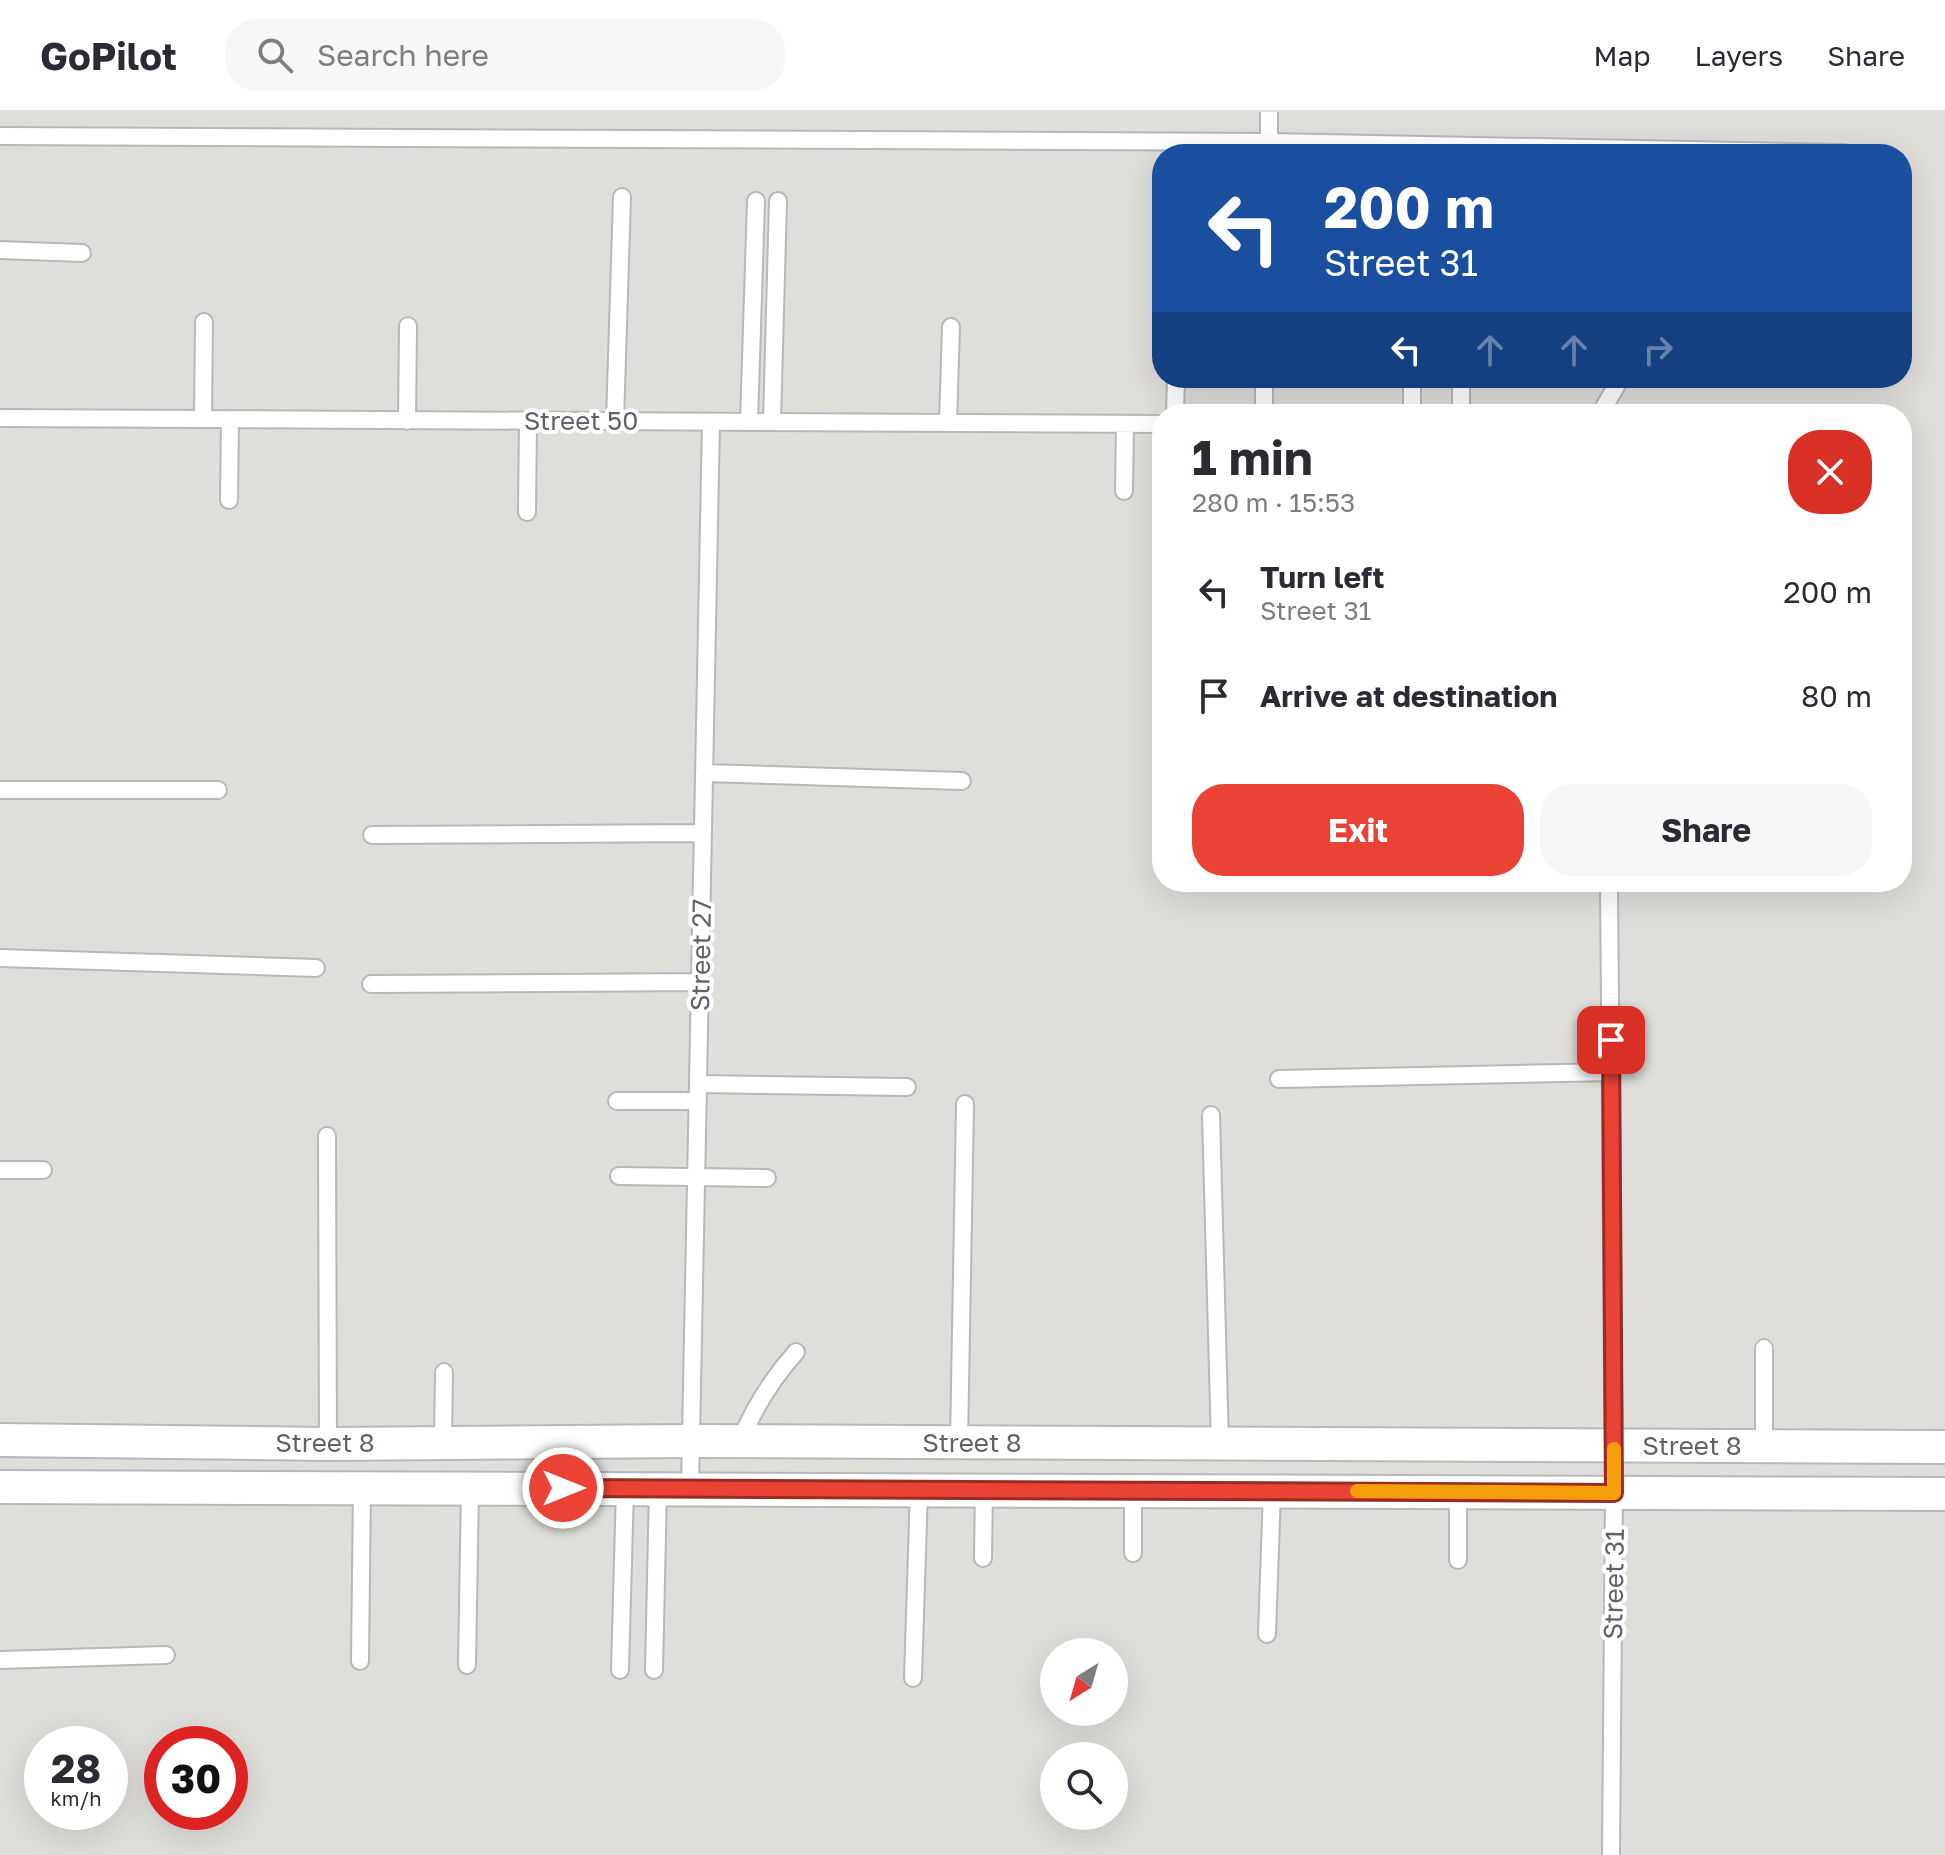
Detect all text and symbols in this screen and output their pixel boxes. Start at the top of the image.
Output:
search box [225,19,785,91]
text: GoPilot [40,33,177,78]
icon: search [253,33,297,77]
text: Search here [317,37,489,73]
text: Map [1593,39,1651,72]
text: Layers [1695,39,1783,72]
text: Share [1827,39,1905,72]
text: 200 m [1324,173,1494,240]
icon: left [1192,176,1296,280]
text: Street 31 [1324,241,1478,284]
icon: left [1384,328,1428,372]
icon: ahead [1468,328,1512,372]
icon: ahead [1552,328,1596,372]
icon: right [1636,328,1680,372]
street label: Street 50 [524,405,638,436]
text: 1 min [1192,428,1313,486]
button: close [1788,430,1872,514]
text: 280 m · 15:53 [1192,487,1355,518]
text: Turn left [1260,559,1385,595]
icon: left [1192,570,1236,614]
text: 200 m [1783,574,1872,610]
text: Street 31 [1260,595,1371,626]
icon: arrive [1192,674,1236,718]
text: Arrive at destination [1260,678,1557,714]
text: 80 m [1801,678,1872,714]
button: Exit [1192,784,1524,876]
button: Share [1540,784,1872,876]
street label: Street 27 [684,899,717,1011]
pin [1577,1006,1645,1074]
icon: arrive [1589,1018,1633,1062]
street label: Street 8 [275,1427,375,1458]
street label: Street 8 [922,1427,1022,1458]
street label: Street 8 [1642,1430,1742,1461]
position arrow [521,1446,605,1530]
street label: Street 31 [1597,1528,1630,1640]
north arrow [1040,1638,1128,1726]
map controls [1040,1638,1128,1830]
speed limit sign: 30 [144,1726,248,1830]
button: search [1040,1742,1128,1830]
text: 28 [51,1744,101,1792]
text: km/h [51,1786,101,1810]

